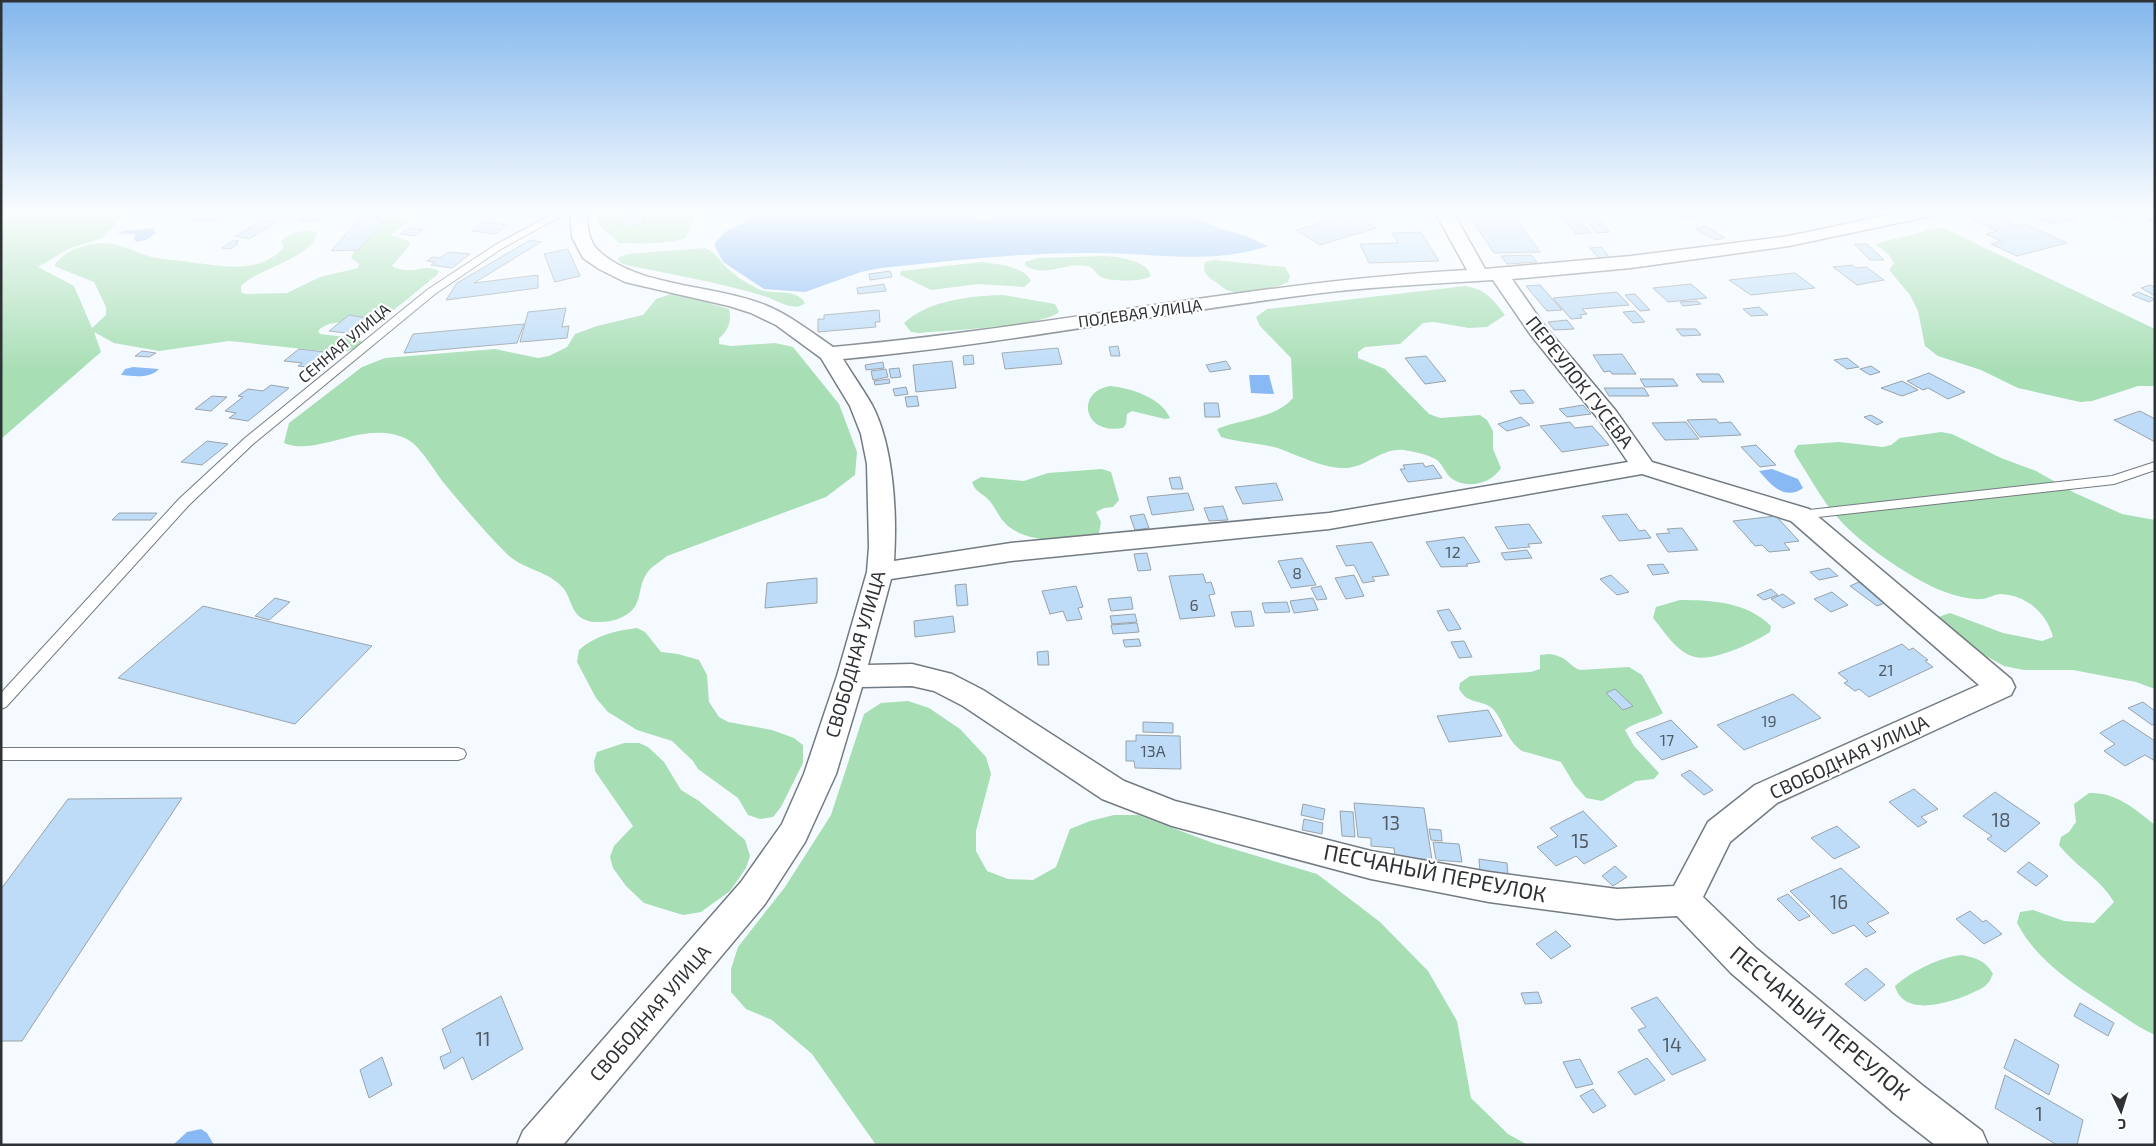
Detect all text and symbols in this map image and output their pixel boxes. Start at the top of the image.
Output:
street label: ПОЛЕВАЯ УЛИЦА [1077,294,1203,331]
street label: СЕННАЯ УЛИЦА [294,299,393,386]
street label: ПЕРЕУЛОК ГУСЕВА [1522,311,1639,452]
house number: 12 [1445,542,1461,561]
house number: 8 [1292,563,1302,582]
street label: СВОБОДНАЯ УЛИЦА [820,567,889,740]
house number: 6 [1189,595,1199,614]
house number: 21 [1878,660,1894,679]
street label: СВОБОДНАЯ УЛИЦА [1766,710,1932,804]
house number: 19 [1761,711,1777,730]
house number: 17 [1660,730,1674,749]
house number: 13А [1140,741,1166,760]
house number: 18 [1991,808,2011,831]
house number: 13 [1382,811,1400,834]
house number: 15 [1571,829,1589,852]
street label: ПЕСЧАНЫЙ ПЕРЕУЛОК [1322,838,1549,906]
house number: 16 [1830,890,1848,913]
street label: СВОБОДНАЯ УЛИЦА [584,940,715,1085]
street label: ПЕСЧАНЫЙ ПЕРЕУЛОК [1726,940,1916,1105]
house number: 11 [475,1027,491,1050]
house number: 14 [1662,1033,1682,1056]
north arrow [2096,1086,2146,1136]
house number: 1 [2035,1102,2043,1125]
text: С [2117,1116,2127,1133]

